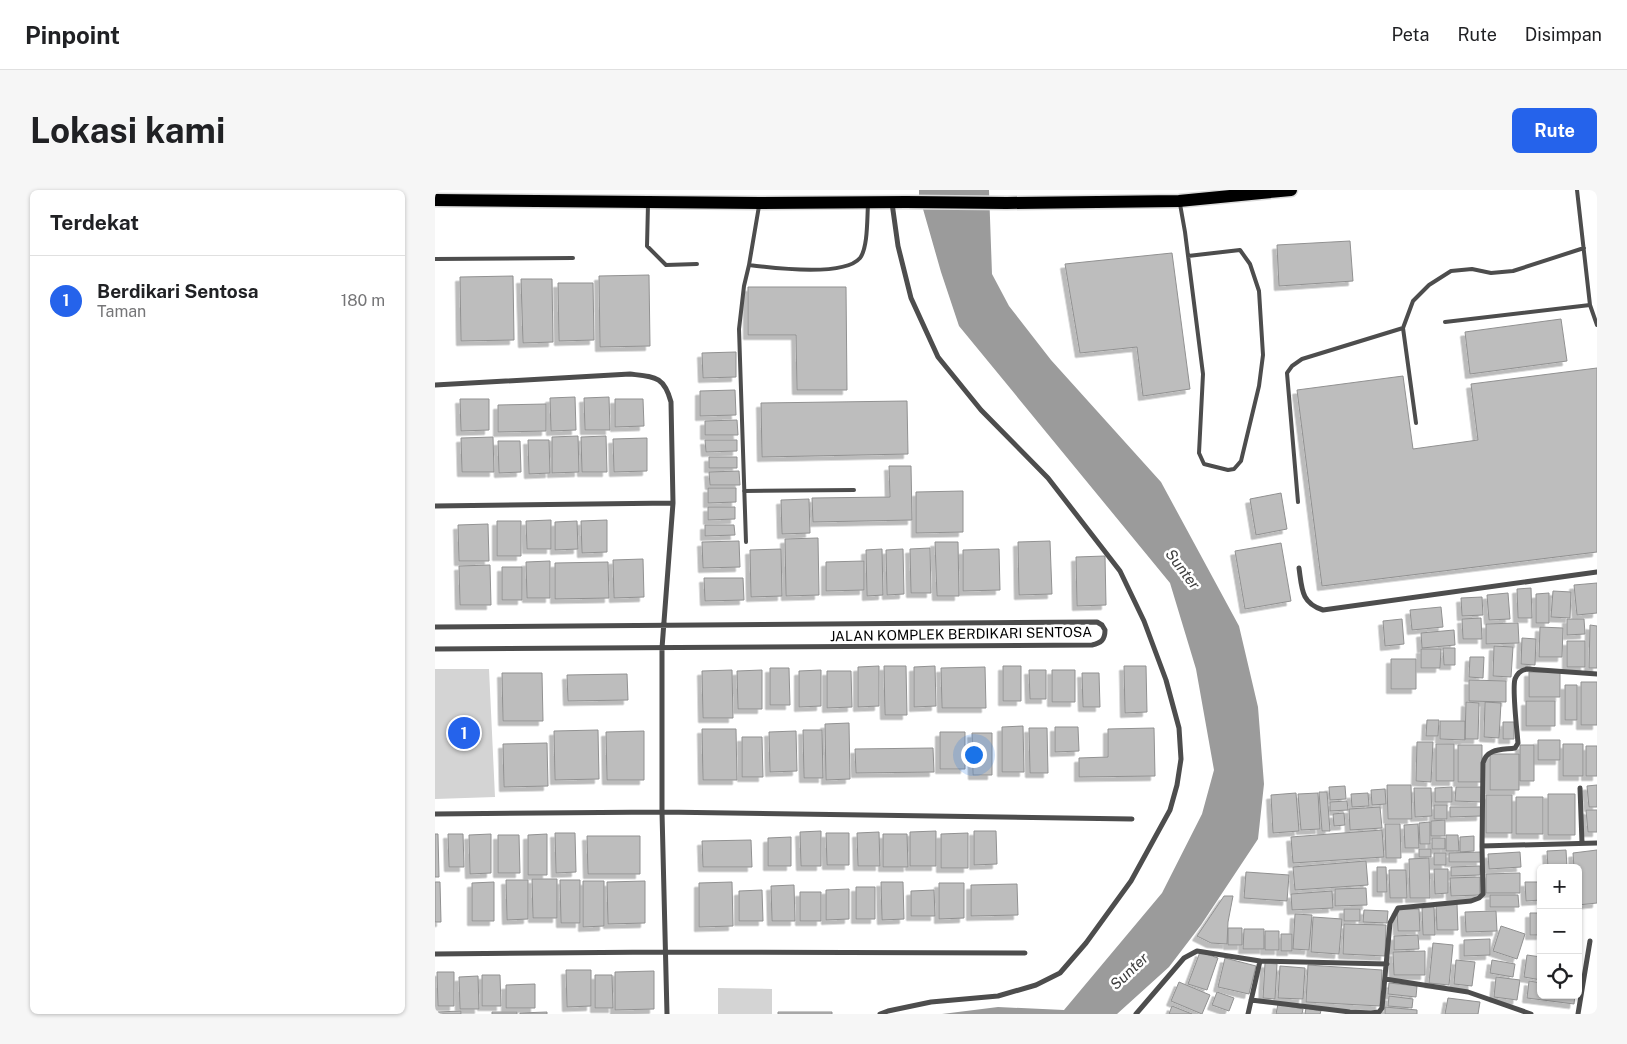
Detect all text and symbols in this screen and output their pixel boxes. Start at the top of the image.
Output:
text: Pinpoint [25,21,120,49]
text: Peta [1391,24,1429,45]
text: Rute [1457,24,1497,45]
text: Disimpan [1525,24,1602,45]
button: Rute [1512,108,1597,153]
text: Lokasi kami [30,110,225,151]
text: Terdekat [50,210,139,235]
text: Berdikari Sentosa [97,280,259,302]
text: 1 [63,291,69,310]
text: 180 m [341,291,385,310]
text: Taman [97,302,146,321]
water label: Sunter [1162,546,1204,593]
street label: JALAN KOMPLEK BERDIKARI SENTOSA [830,624,1092,644]
pin: 1 [448,714,480,752]
your location [961,742,987,768]
map controls [1537,864,1582,999]
button: + [1537,864,1582,909]
button: − [1537,909,1582,954]
water label: Sunter [1107,949,1152,993]
button: locate [1537,954,1582,999]

